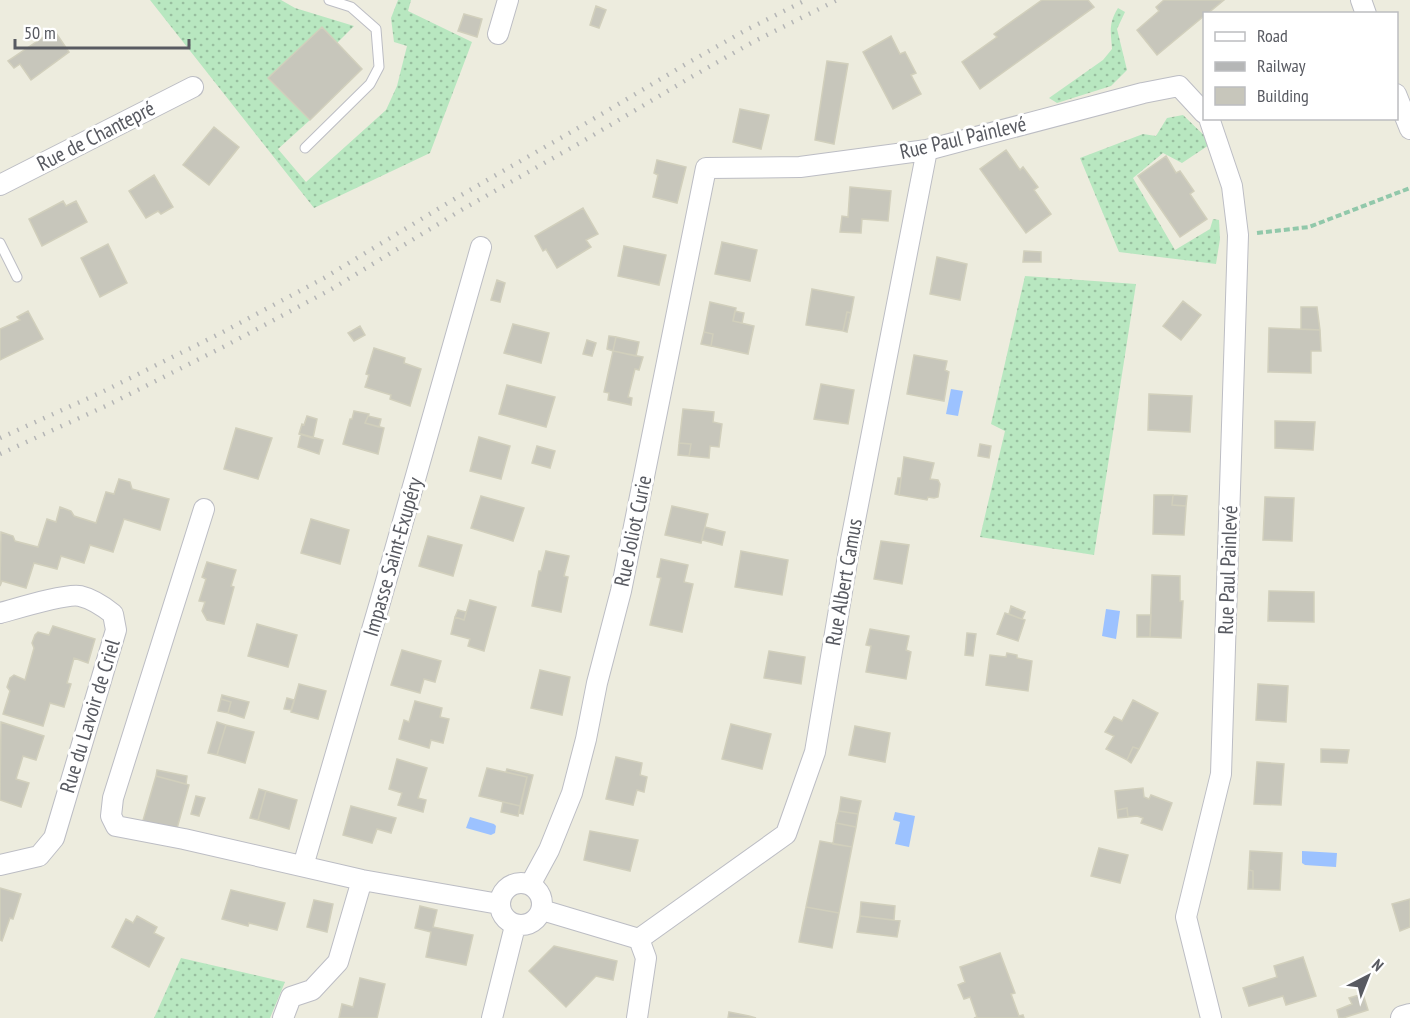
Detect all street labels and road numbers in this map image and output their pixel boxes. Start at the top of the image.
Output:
street label: Rue de Chantepré [32,94,159,177]
street label: Rue Paul Painlevé [897,110,1029,165]
street label: Rue Joliot Curie [608,473,657,589]
street label: Impasse Saint-Exupéry [357,474,428,640]
street label: Rue Paul Painlevé [1212,505,1243,635]
street label: Rue Albert Camus [819,516,868,648]
street label: Rue du Lavoir de Criel [53,636,126,796]

